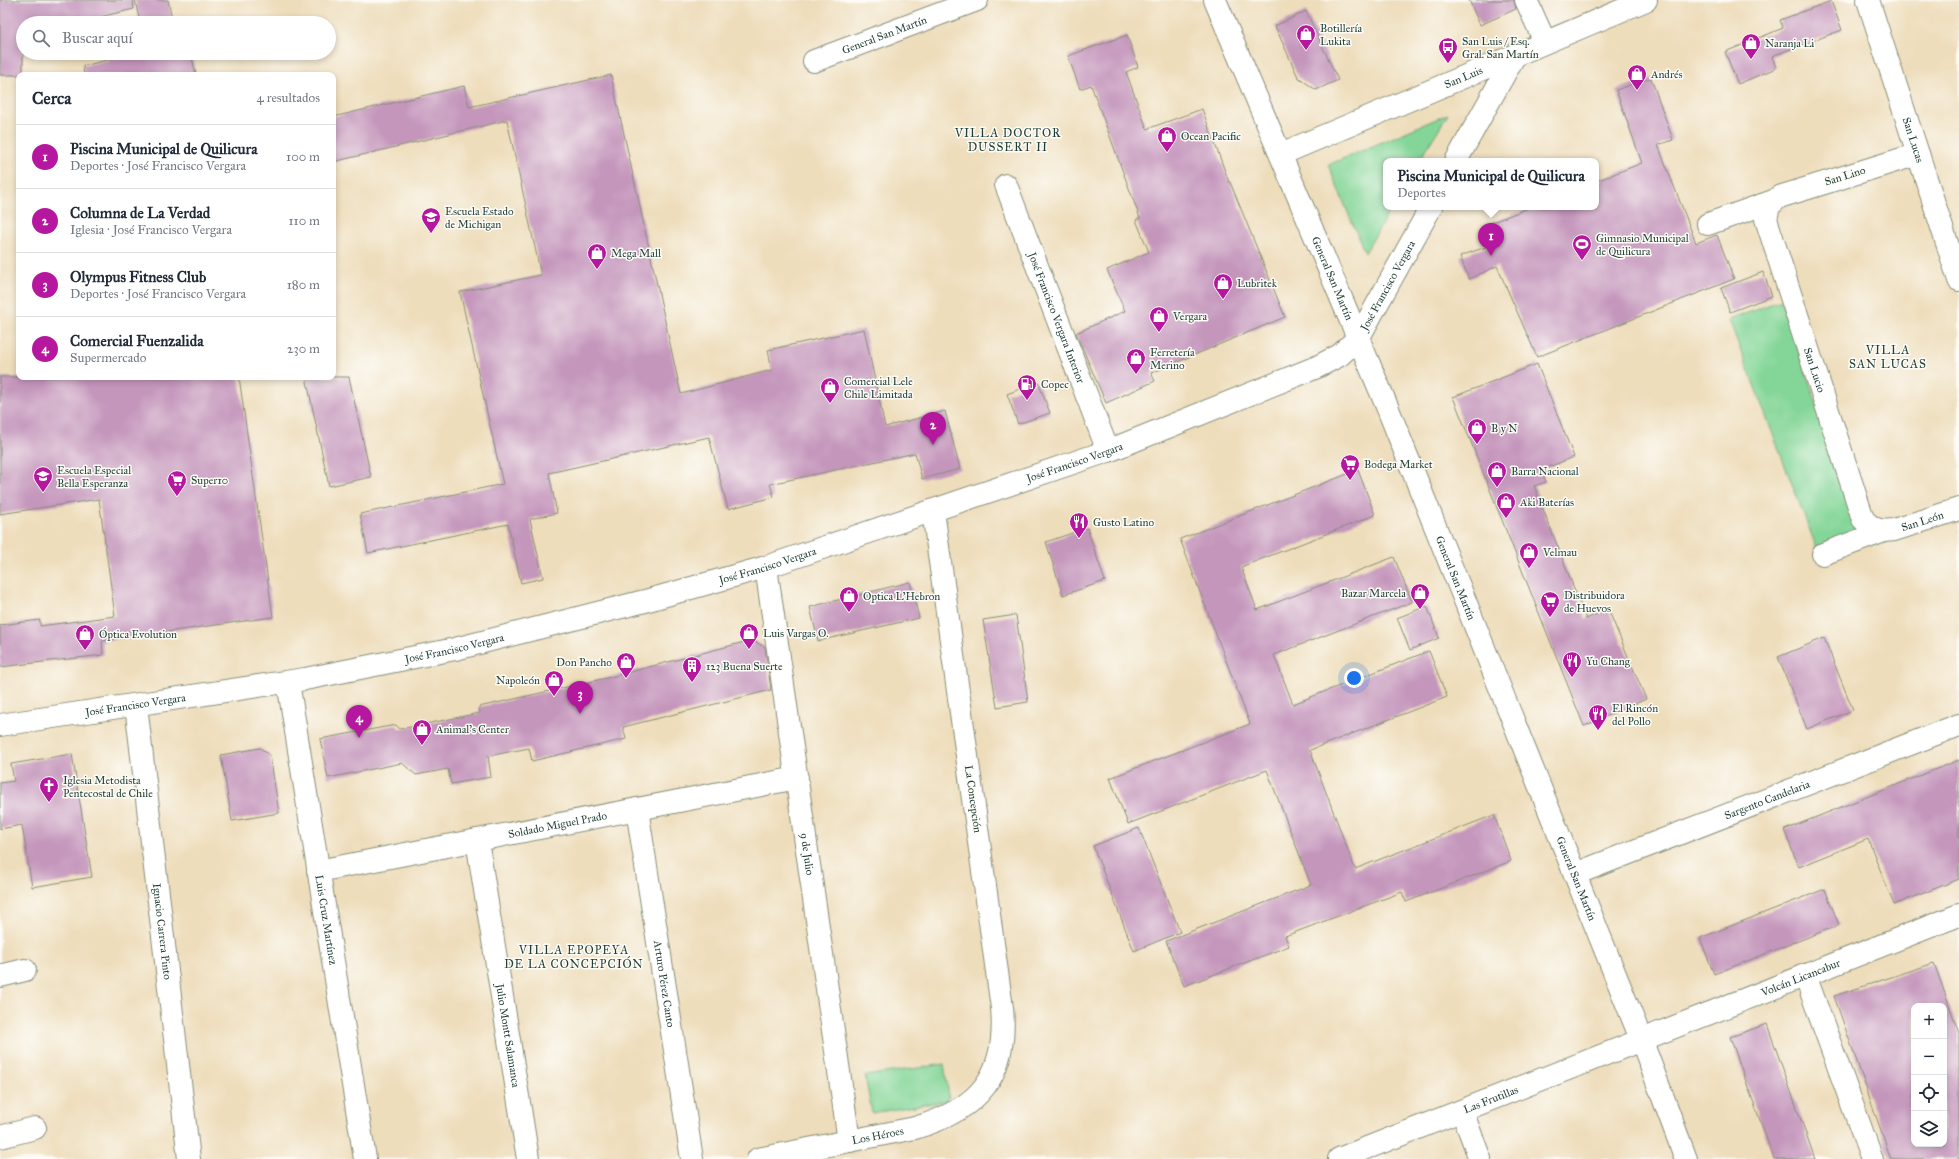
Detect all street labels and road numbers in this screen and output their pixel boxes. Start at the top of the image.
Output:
street label: General San Martín [840,13,929,57]
street label: San Luis [1442,63,1485,91]
street label: San Lucas [1900,116,1927,164]
street label: San Lino [1823,164,1867,188]
street label: General San Martín [1309,234,1356,322]
street label: José Francisco Vergara [1357,238,1418,334]
street label: José Francisco Vergara Interior [1025,249,1088,386]
street label: San Lucio [1801,346,1828,395]
street label: José Francisco Vergara [1024,439,1125,486]
street label: San León [1900,508,1945,534]
street label: General San Martín [1433,534,1479,622]
street label: José Francisco Vergara [716,544,818,588]
street label: José Francisco Vergara [403,630,505,667]
street label: José Francisco Vergara [84,691,187,720]
street label: La Concepción [962,764,984,834]
street label: Sargento Candelaria [1723,777,1812,822]
street label: Soldado Miguel Prado [507,808,608,840]
street label: 9 de Julio [798,832,817,876]
street label: General San Martín [1554,834,1599,923]
street label: Luis Cruz Martínez [313,874,340,966]
street label: Ignacio Carrera Pinto [150,883,175,981]
street label: Arturo Pérez Canto [651,939,678,1029]
street label: Volcán Licancabur [1758,956,1843,999]
street label: Julio Montt Salamanca [492,982,523,1089]
street label: Las Frutillas [1461,1083,1520,1116]
street label: Los Héroes [851,1124,905,1147]

